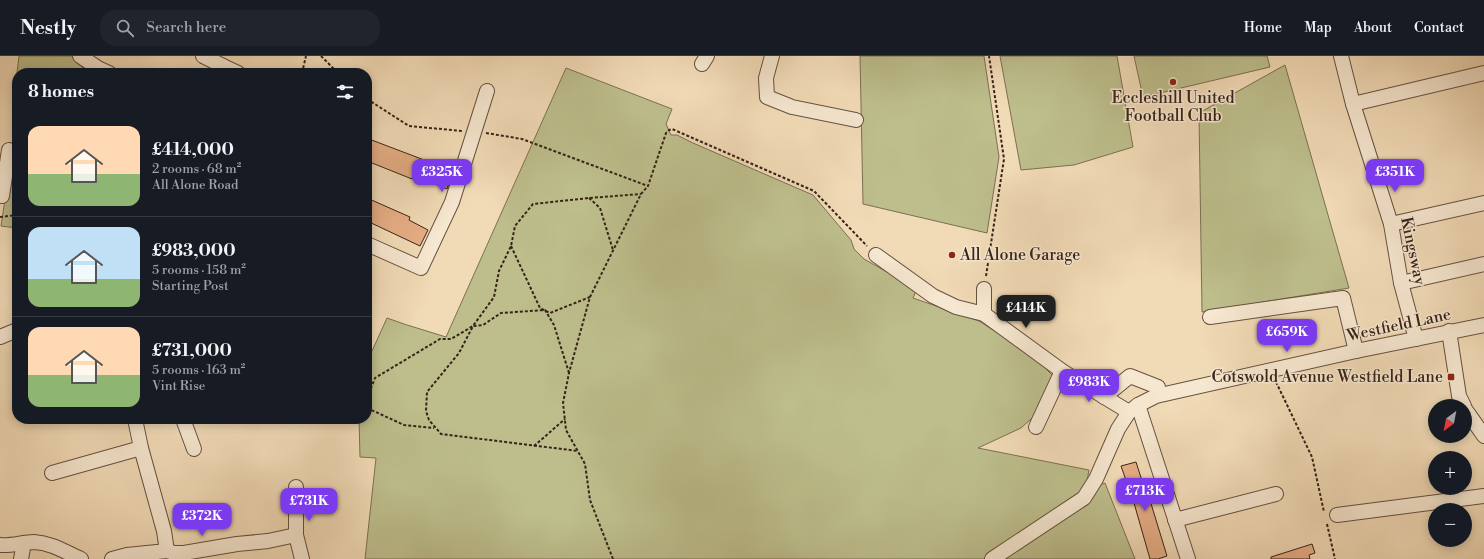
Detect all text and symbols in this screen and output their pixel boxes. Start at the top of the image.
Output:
search box [100,10,380,46]
text: Nestly [20,16,76,40]
icon: search [114,17,136,39]
text: Search here [146,18,226,37]
text: Home [1244,19,1282,37]
text: Map [1304,19,1332,37]
text: About [1354,19,1392,37]
text: Contact [1414,19,1464,37]
marker: Eccleshill United Football Club [1168,77,1178,87]
text: 8 homes [28,81,94,103]
icon: filters [334,81,356,103]
place label: Eccleshill United Football Club [1111,88,1235,126]
text: £414,000 [152,139,234,161]
icon: home [60,142,108,190]
pin: £325K [414,159,470,193]
pin: £351K [1367,159,1423,193]
text: 2 rooms · 68 m² [152,161,241,177]
text: £325K [421,164,463,180]
text: £351K [1375,164,1415,180]
text: All Alone Road [152,177,239,193]
street label: Kingsway [1396,215,1430,287]
text: £983,000 [152,240,236,262]
icon: home [60,243,108,291]
place label: All Alone Garage [959,245,1080,265]
marker: All Alone Garage [947,250,957,260]
text: 5 rooms · 158 m² [152,262,246,278]
text: Starting Post [152,278,229,294]
pin: £414K [998,295,1054,329]
text: £414K [1006,300,1046,316]
street label: Westfield Lane [1344,304,1453,346]
pin: £659K [1259,319,1315,353]
text: £659K [1266,324,1308,340]
text: £731,000 [152,340,232,362]
icon: home [60,343,108,391]
text: 5 rooms · 163 m² [152,362,245,378]
place label: Cotswold Avenue Westfield Lane [1211,367,1443,387]
pin: £983K [1061,369,1117,403]
marker: Cotswold Avenue Westfield Lane [1446,372,1456,382]
text: £983K [1068,374,1110,390]
text: Vint Rise [152,378,205,394]
north arrow [1428,399,1472,443]
map controls [1428,399,1472,547]
button: + [1428,451,1472,495]
pin: £713K [1117,478,1173,512]
text: £713K [1125,483,1165,499]
pin: £731K [281,488,337,522]
text: £731K [289,493,329,509]
pin: £372K [174,503,230,537]
button: − [1428,503,1472,547]
text: £372K [182,508,222,524]

